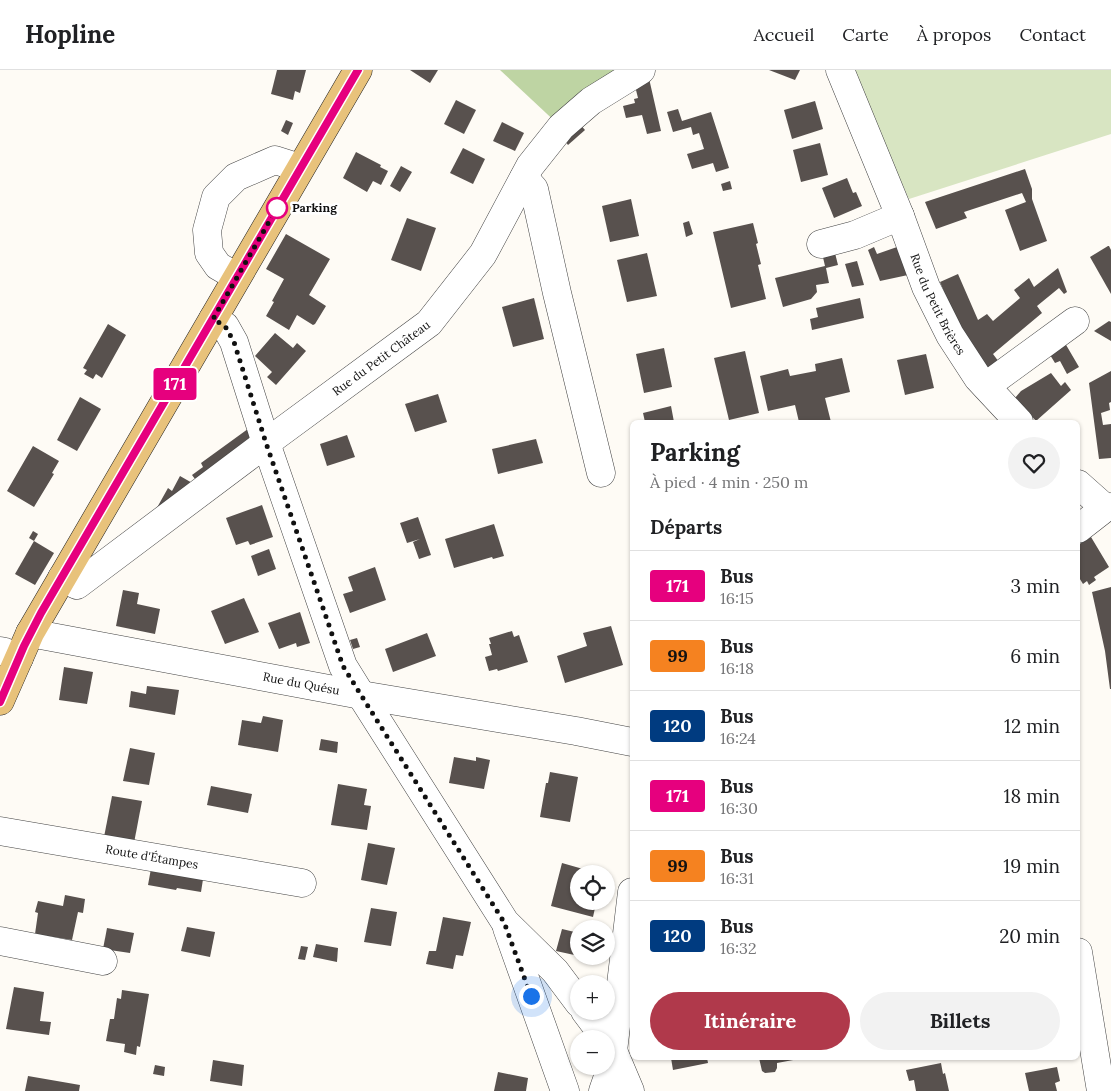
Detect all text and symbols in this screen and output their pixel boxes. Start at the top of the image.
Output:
text: Hopline [25,19,115,50]
text: Accueil [754,23,814,46]
text: Carte [842,23,889,46]
text: À propos [917,23,991,46]
text: Contact [1019,23,1086,46]
marker: Parking [266,197,288,219]
place label: Parking [292,200,338,215]
street label: Rue du Petit Brières [907,251,969,358]
street label: Rue du Petit Château [329,317,433,399]
line badge: 171 [146,368,204,400]
text: 171 [163,372,187,395]
text: Parking [650,437,740,468]
button: heart [1008,437,1060,489]
text: À pied · 4 min · 250 m [650,472,808,492]
text: Départs [650,515,722,539]
text: Bus [720,564,753,588]
text: 171 [666,574,689,597]
text: 3 min [1011,574,1060,598]
text: 16:15 [720,588,754,608]
text: Bus [720,634,753,658]
text: 99 [667,644,688,667]
text: 6 min [1010,644,1060,668]
text: 16:18 [720,658,754,678]
street label: Rue du Quésu [262,669,341,698]
text: Bus [720,704,753,728]
text: 120 [663,714,692,737]
text: 12 min [1004,714,1060,738]
text: 16:24 [720,728,756,748]
text: Bus [720,774,753,798]
text: 171 [666,784,689,807]
text: 18 min [1004,784,1060,808]
text: 16:30 [720,798,758,818]
street label: Route d'Étampes [104,841,200,872]
text: Bus [720,844,753,868]
text: 99 [667,854,688,877]
text: 19 min [1003,854,1060,878]
map controls [570,865,615,1075]
button: locate [570,865,615,910]
text: 16:31 [720,868,754,888]
text: Bus [720,914,753,938]
button: layers [570,920,615,965]
text: 120 [663,924,692,947]
text: 20 min [999,924,1060,948]
text: 16:32 [720,938,757,958]
button: + [570,975,615,1020]
your location [519,984,544,1009]
button: Itinéraire [650,992,850,1050]
button: Billets [860,992,1060,1050]
button: − [570,1030,615,1075]

